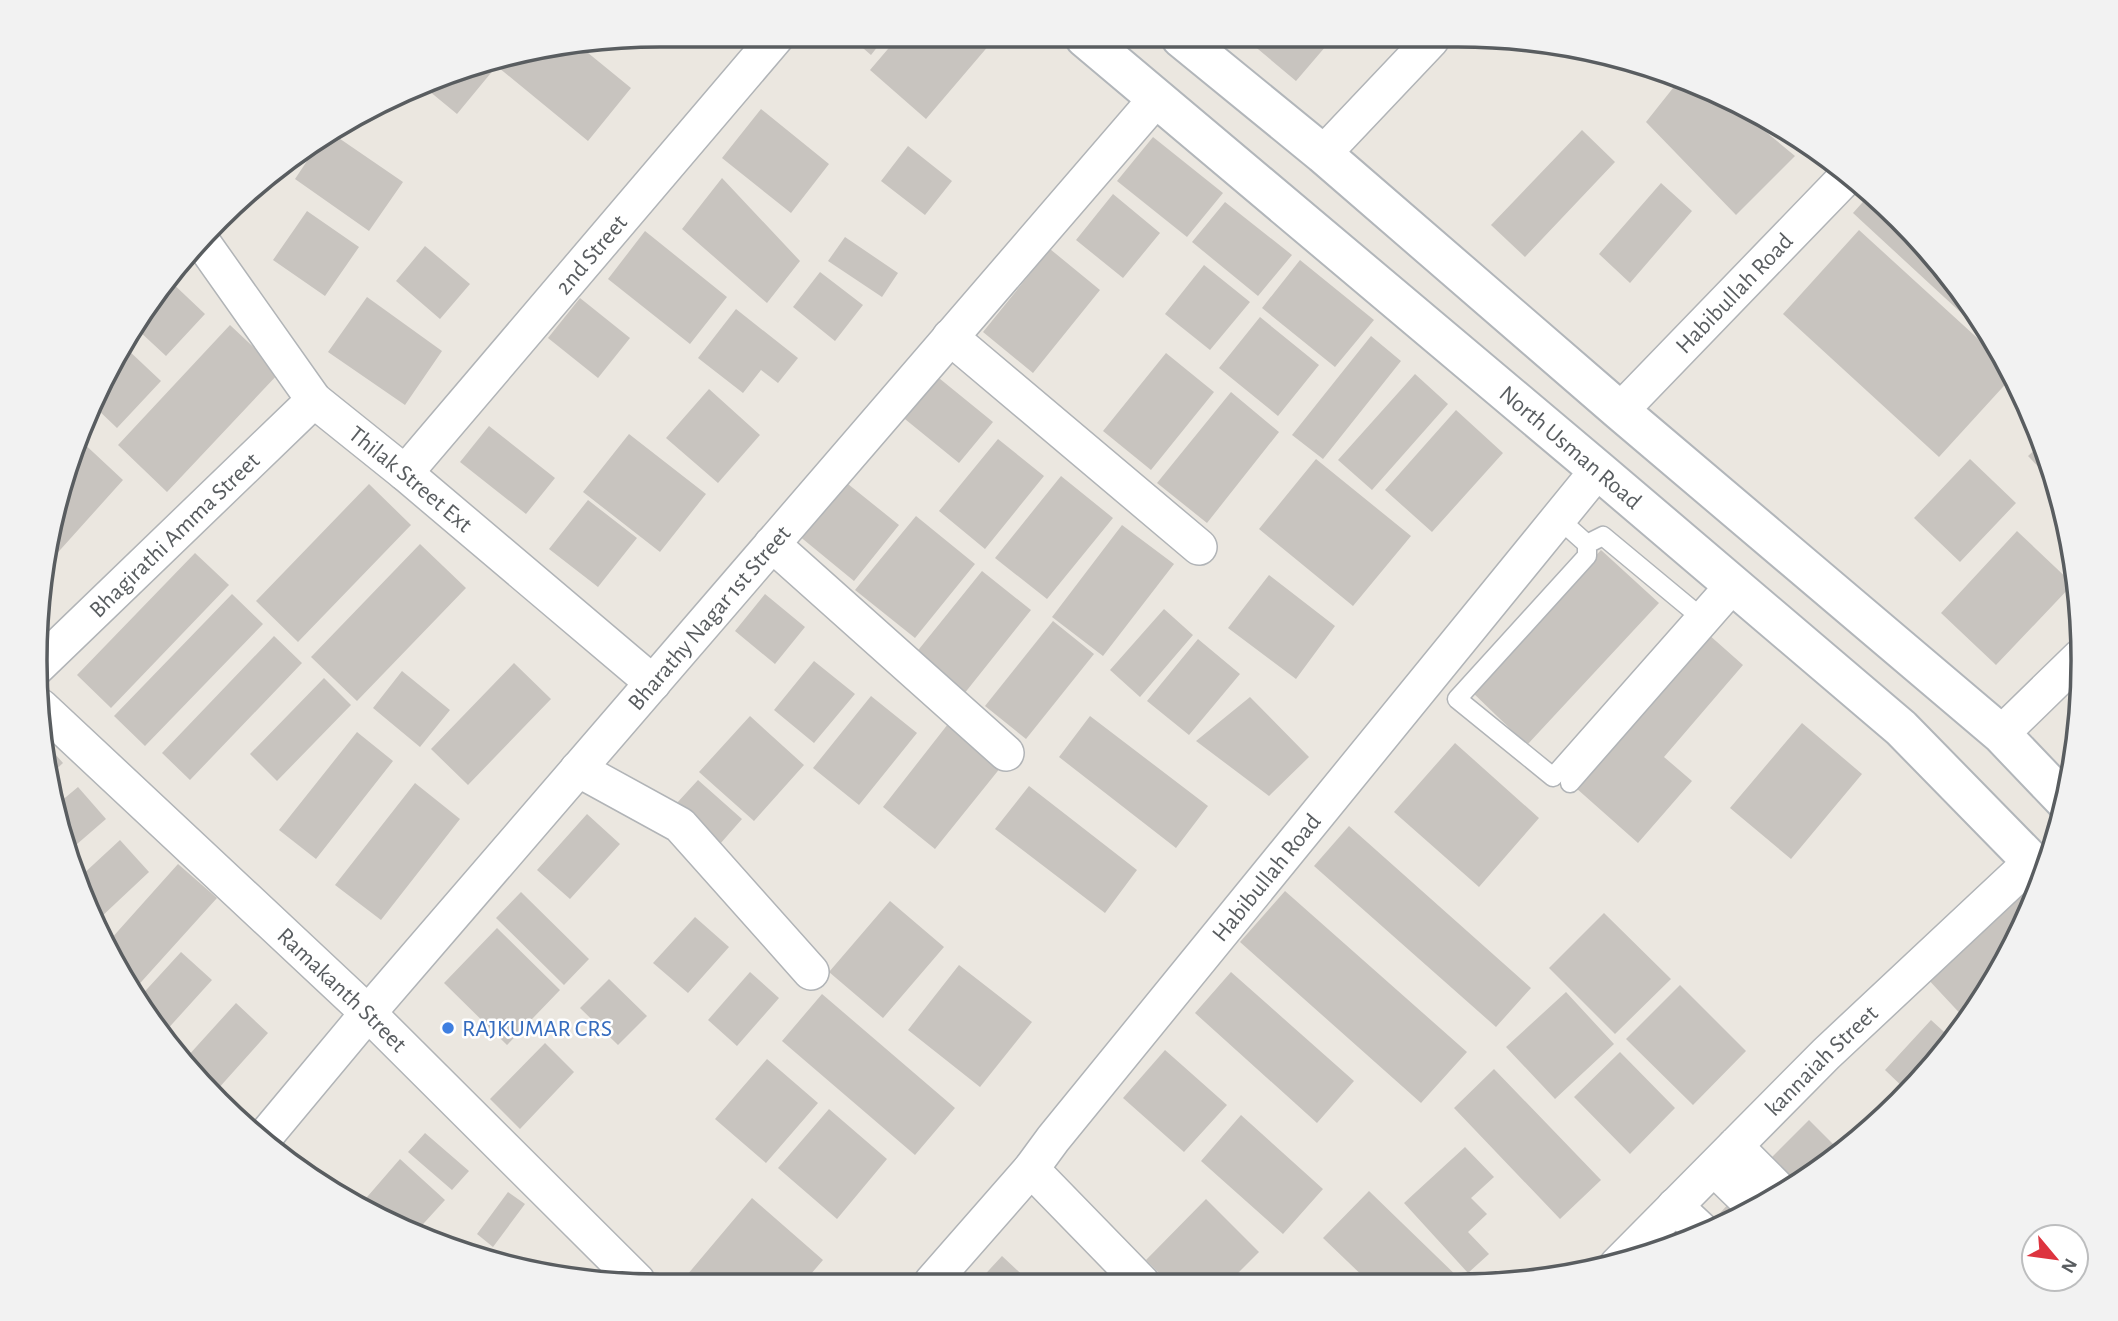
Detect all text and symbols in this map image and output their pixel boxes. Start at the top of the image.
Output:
street label: 2nd Street [551,210,632,300]
street label: Habibullah Road [1672,229,1798,359]
street label: North Usman Road [1494,381,1646,514]
street label: Thilak Street Ext [344,422,477,537]
street label: Bhagirathi Amma Street [85,448,265,623]
street label: Bharathy Nagar 1st Street [624,521,796,715]
street label: Habibullah Road [1208,809,1326,946]
street label: Ramakanth Street [272,924,411,1057]
street label: kannaiah Street [1761,1001,1883,1121]
place label: RAJKUMAR CRS [462,1017,612,1041]
marker: RAJKUMAR CRS [440,1020,456,1036]
north arrow [2020,1223,2090,1293]
text: N [2057,1255,2080,1276]

